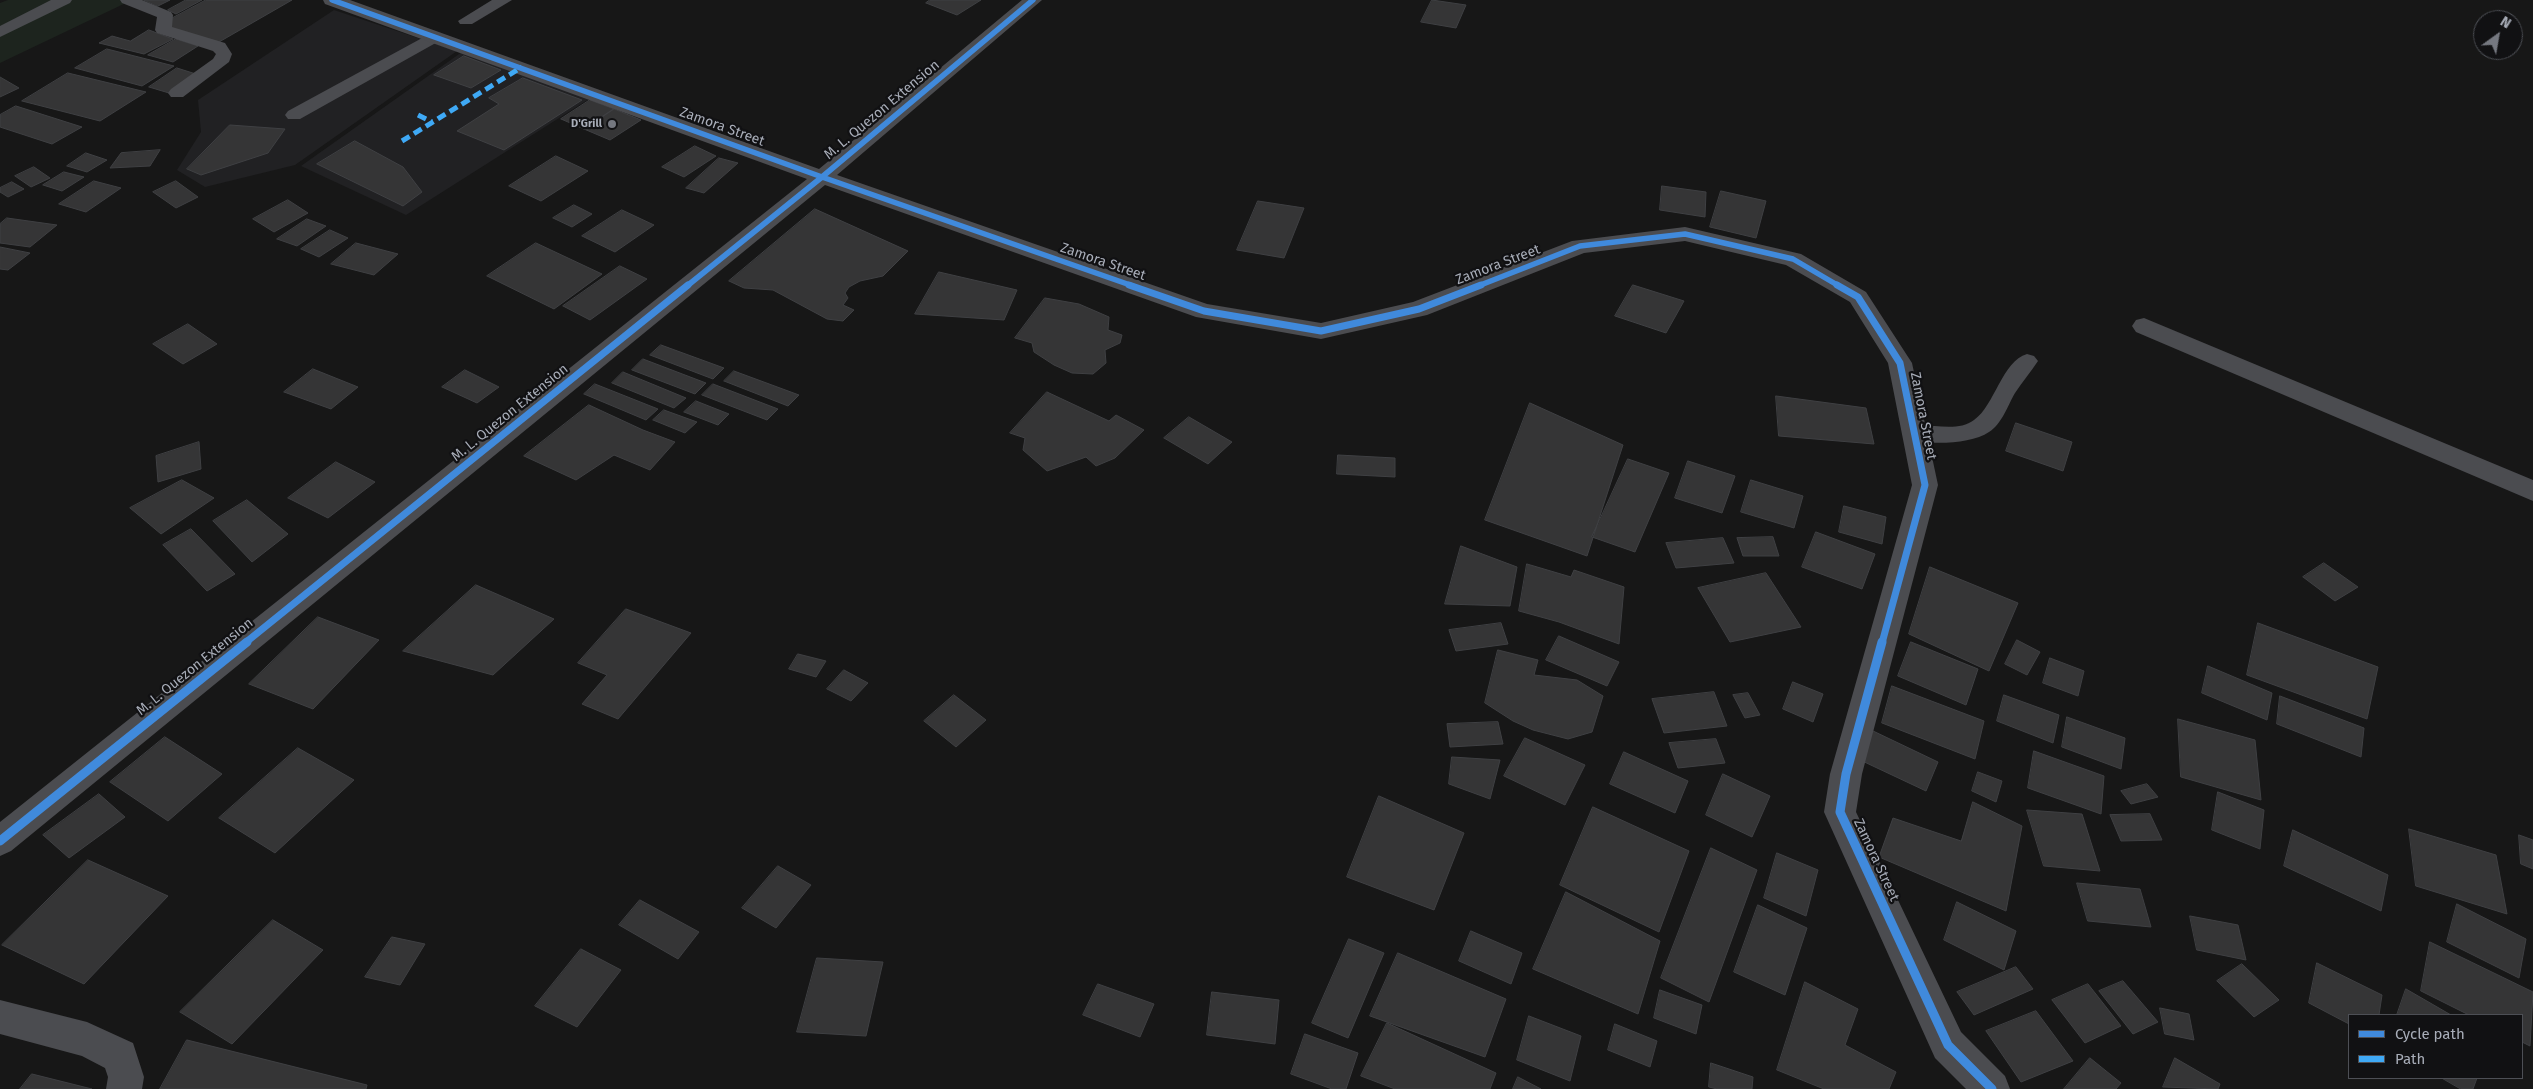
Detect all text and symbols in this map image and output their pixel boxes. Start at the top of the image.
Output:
north arrow [2473,10,2523,60]
text: N [2497,13,2514,32]
street label: M. L. Quezon Extension [821,57,943,163]
street label: Zamora Street [677,104,767,150]
place label: D'Grill [571,117,602,131]
marker: D'Grill [606,118,618,130]
street label: Zamora Street [1058,240,1148,284]
street label: Zamora Street [1453,241,1543,289]
street label: M. L. Quezon Extension [448,361,572,465]
street label: Zamora Street [1906,371,1940,461]
street label: M. L. Quezon Extension [133,615,257,719]
street label: Zamora Street [1850,816,1902,904]
legend [2348,1014,2523,1079]
text: Cycle path [2395,1025,2465,1043]
text: Path [2395,1050,2425,1068]

